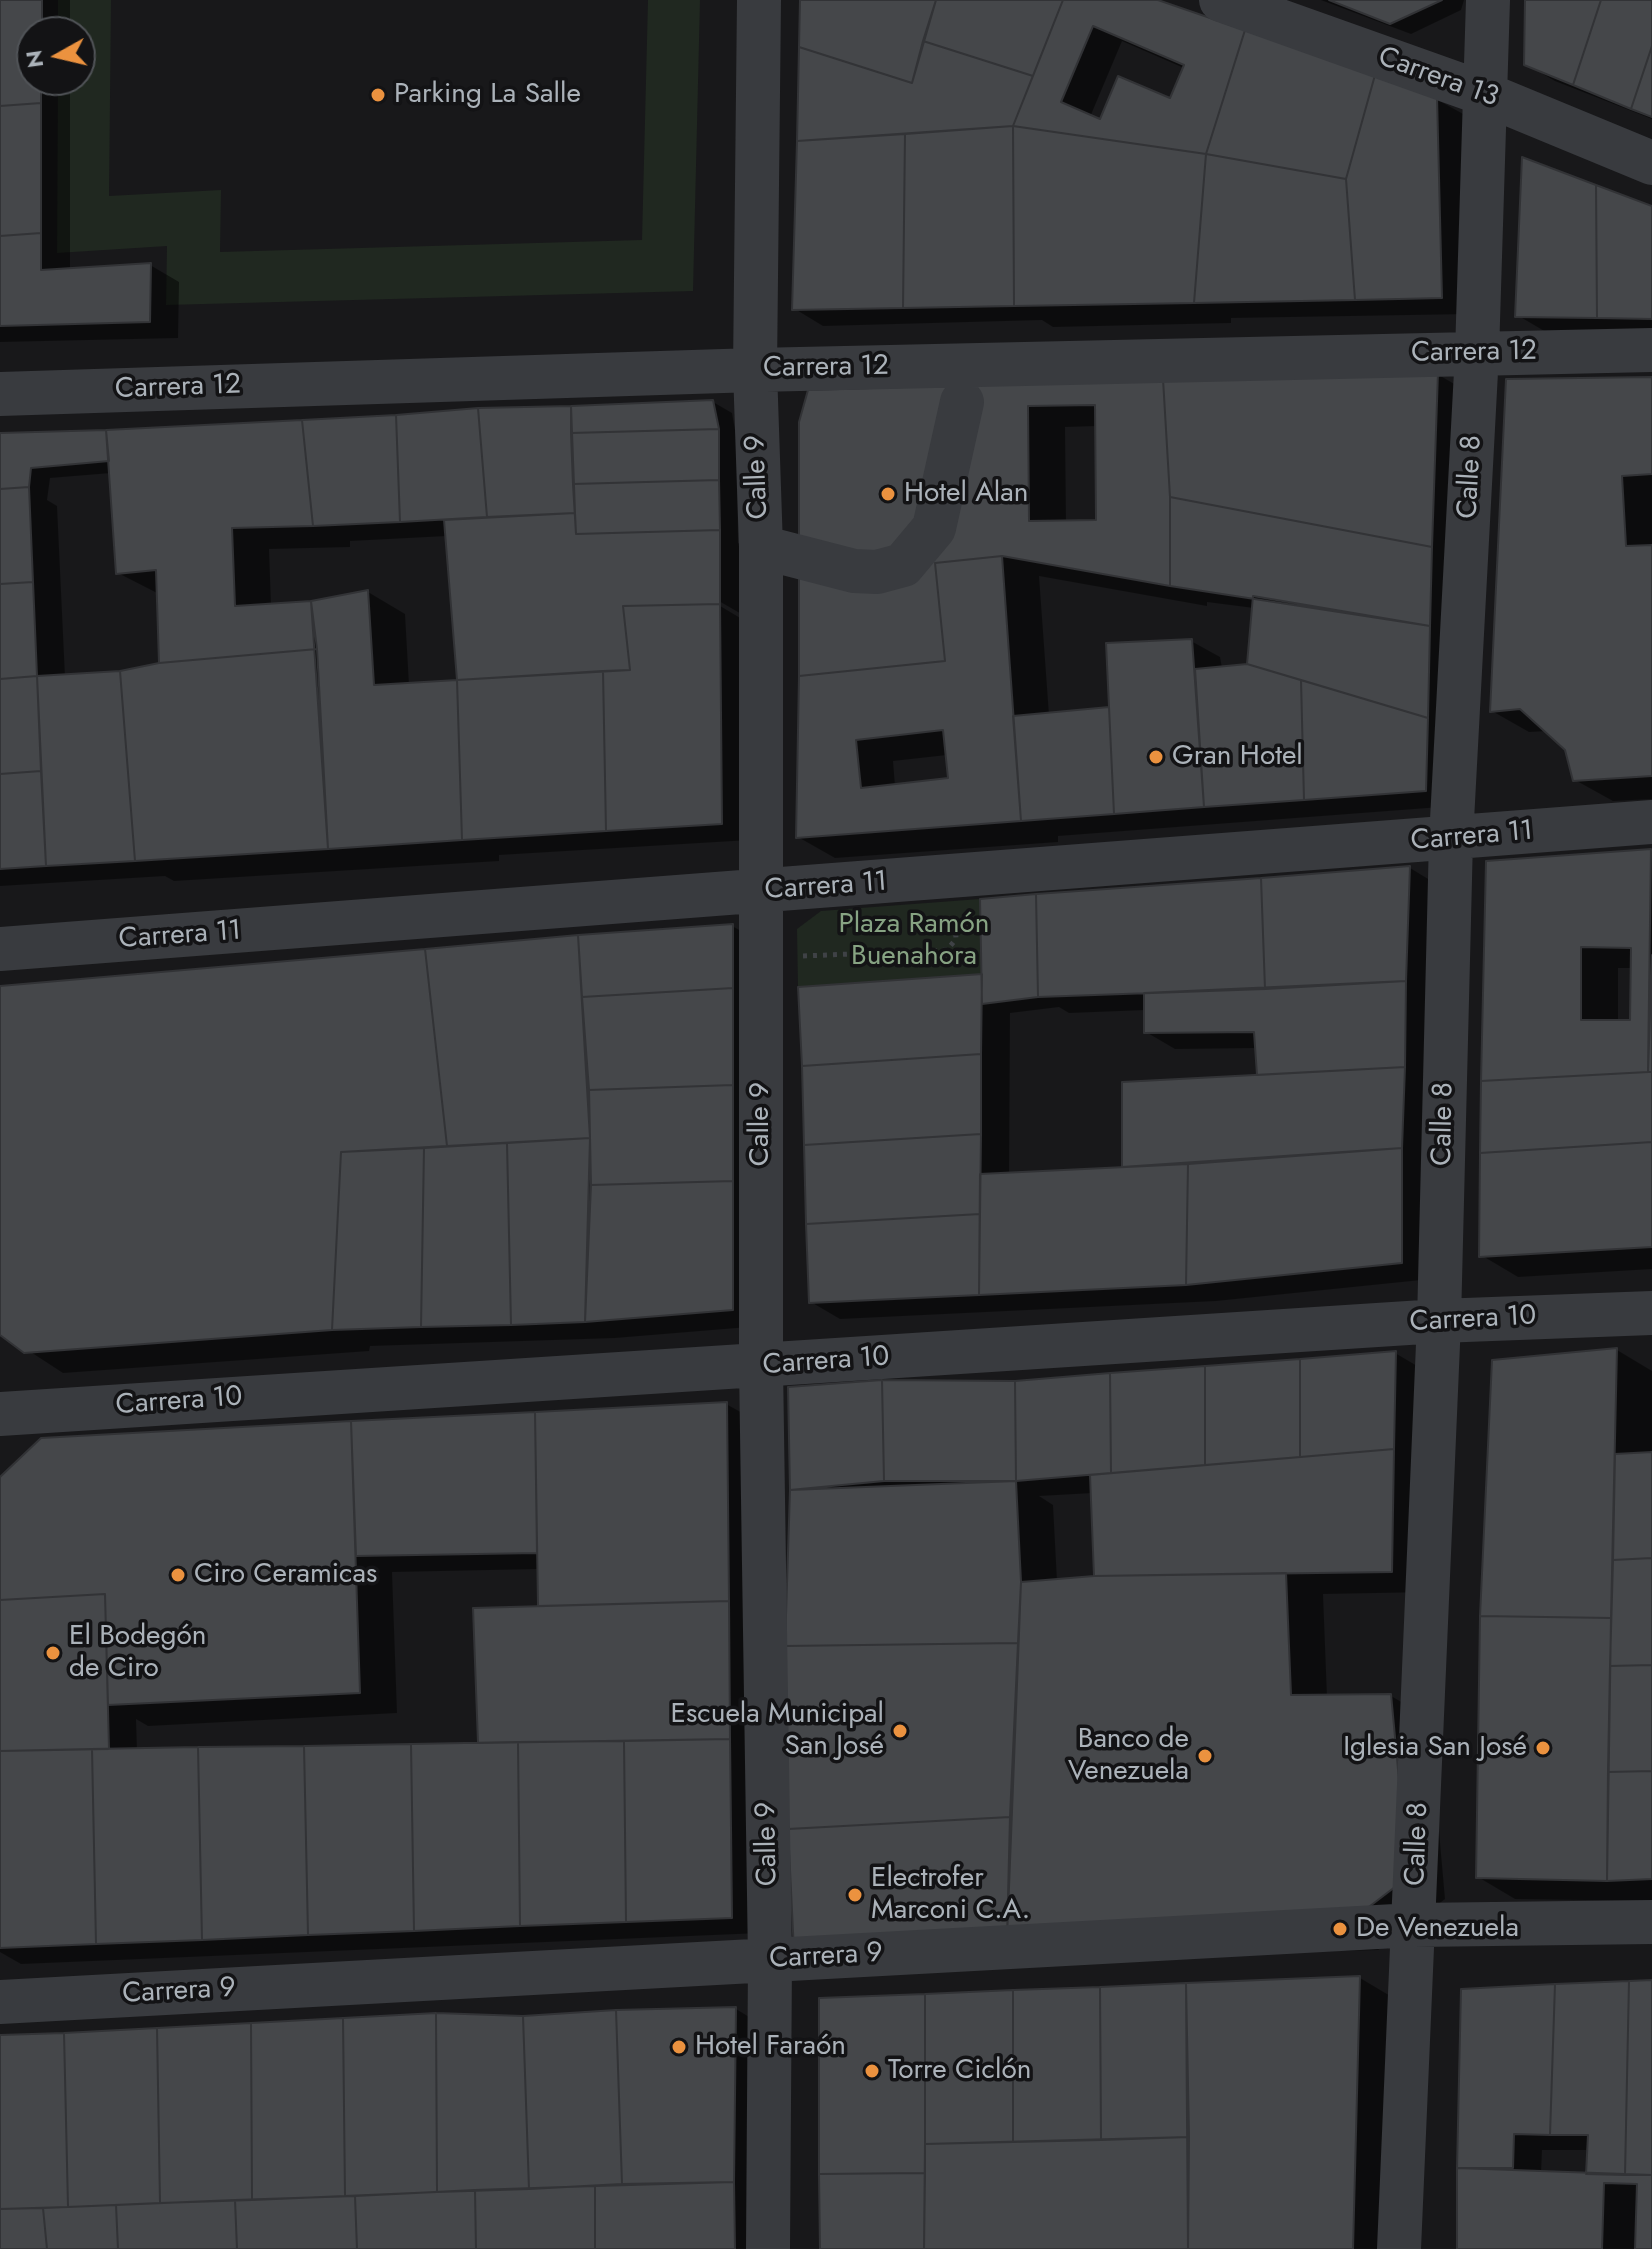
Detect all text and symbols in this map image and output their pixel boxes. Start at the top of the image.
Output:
north arrow [16,16,96,96]
street label: Carrera 13 [1373,41,1503,115]
text: N [17,48,51,70]
place label: Parking La Salle [394,78,581,112]
marker: Parking La Salle [369,86,387,104]
street label: Carrera 12 [1411,335,1537,371]
street label: Carrera 12 [763,350,889,386]
street label: Carrera 12 [115,369,241,407]
street label: Calle 9 [740,434,776,520]
street label: Calle 8 [1452,434,1490,520]
place label: Hotel Alan [904,477,1028,511]
marker: Hotel Alan [879,485,897,503]
place label: Gran Hotel [1172,740,1303,774]
marker: Gran Hotel [1147,748,1165,766]
street label: Carrera 11 [1410,815,1534,859]
street label: Carrera 11 [764,866,888,908]
park label: Plaza Ramón Buenahora [839,908,989,974]
street label: Carrera 11 [118,915,242,957]
street label: Calle 9 [744,1082,778,1166]
street label: Calle 8 [1426,1082,1462,1166]
street label: Carrera 10 [1409,1300,1537,1340]
street label: Carrera 10 [762,1341,890,1383]
street label: Carrera 10 [115,1381,243,1423]
place label: Ciro Ceramicas [194,1558,377,1592]
marker: Ciro Ceramicas [169,1566,187,1584]
place label: El Bodegón de Ciro [69,1620,206,1686]
marker: El Bodegón de Ciro [44,1644,62,1662]
place label: Escuela Municipal San José [671,1698,884,1764]
marker: Escuela Municipal San José [891,1722,909,1740]
place label: Banco de Venezuela [1068,1723,1189,1789]
place label: Iglesia San José [1343,1731,1527,1765]
marker: Iglesia San José [1534,1739,1552,1757]
marker: Banco de Venezuela [1196,1747,1214,1765]
street label: Calle 9 [750,1801,786,1887]
street label: Calle 8 [1400,1802,1436,1886]
place label: Electrofer Marconi C.A. [871,1862,1030,1928]
marker: Electrofer Marconi C.A. [846,1886,864,1904]
place label: De Venezuela [1356,1912,1519,1946]
marker: De Venezuela [1331,1920,1349,1938]
street label: Carrera 9 [768,1937,884,1977]
street label: Carrera 9 [121,1972,237,2012]
place label: Hotel Faraón [695,2030,846,2064]
marker: Hotel Faraón [670,2038,688,2056]
place label: Torre Ciclón [888,2054,1031,2088]
marker: Torre Ciclón [863,2062,881,2080]

